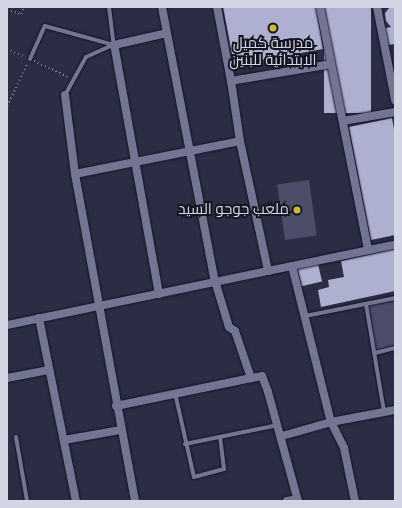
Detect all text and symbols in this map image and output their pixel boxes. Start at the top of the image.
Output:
marker: مدرسة كميل الابتدائية للبنين [268,23,278,33]
place label: مدرسة كميل الابتدائية للبنين [229,34,317,69]
place label: ملعب جوجو السيد [178,201,289,219]
marker: ملعب جوجو السيد [292,205,302,215]

